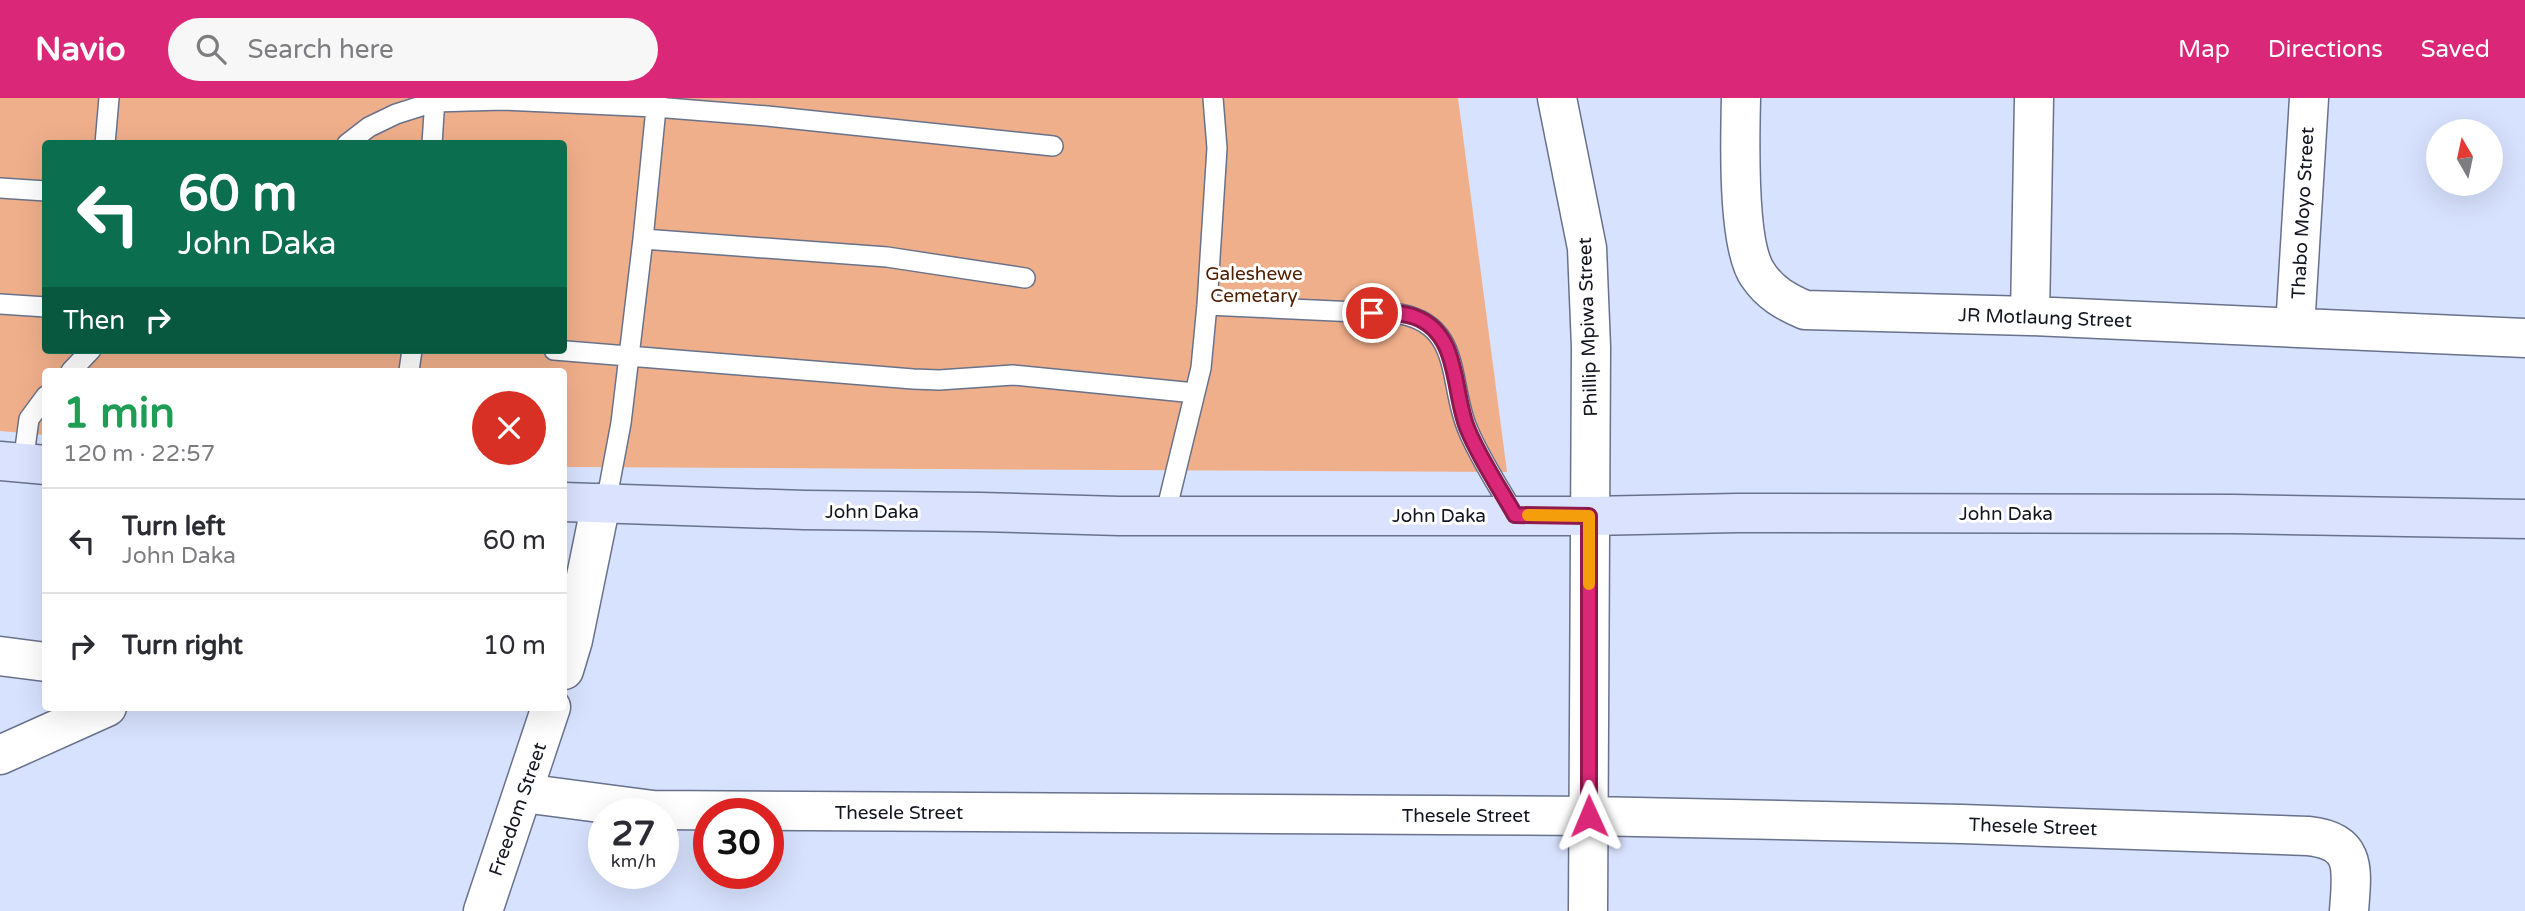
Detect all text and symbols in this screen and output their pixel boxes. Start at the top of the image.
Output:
search box [168,18,658,81]
text: Navio [35,30,126,69]
icon: search [192,30,230,68]
text: Search here [248,34,394,65]
text: Map [2178,35,2230,64]
text: Directions [2268,35,2383,64]
text: Saved [2421,35,2490,64]
north arrow [2426,119,2502,196]
map controls [2426,119,2503,196]
street label: Thabo Moyo Street [2287,126,2318,300]
text: 60 m [178,165,297,224]
icon: left [63,168,154,259]
text: John Daka [178,225,336,263]
street label: Phillip Mpiwa Street [1574,237,1602,417]
park label: Galeshewe Cemetary [1205,263,1303,307]
pin [1342,283,1402,343]
icon: arrive [1353,294,1391,332]
icon: right [139,301,177,339]
street label: JR Motlaung Street [1958,304,2132,332]
text: Then [63,305,125,336]
text: 1 min [63,388,175,439]
button: close [472,391,546,465]
text: 120 m · 22:57 [63,440,215,468]
street label: John Daka [825,501,919,523]
street label: John Daka [1959,503,2053,525]
street label: John Daka [1392,505,1486,527]
text: Turn left [122,511,225,542]
icon: left [63,522,101,560]
text: 60 m [483,525,546,556]
text: John Daka [122,542,236,570]
icon: right [63,627,101,665]
text: Turn right [122,630,243,661]
text: 10 m [483,630,546,661]
street label: Freedom Street [485,740,551,879]
position arrow [1552,779,1626,853]
speed limit sign: 30 [693,798,784,889]
street label: Thesele Street [835,802,963,824]
street label: Thesele Street [1402,805,1530,827]
text: 27 [612,813,655,855]
street label: Thesele Street [1968,814,2098,840]
text: km/h [611,850,656,872]

